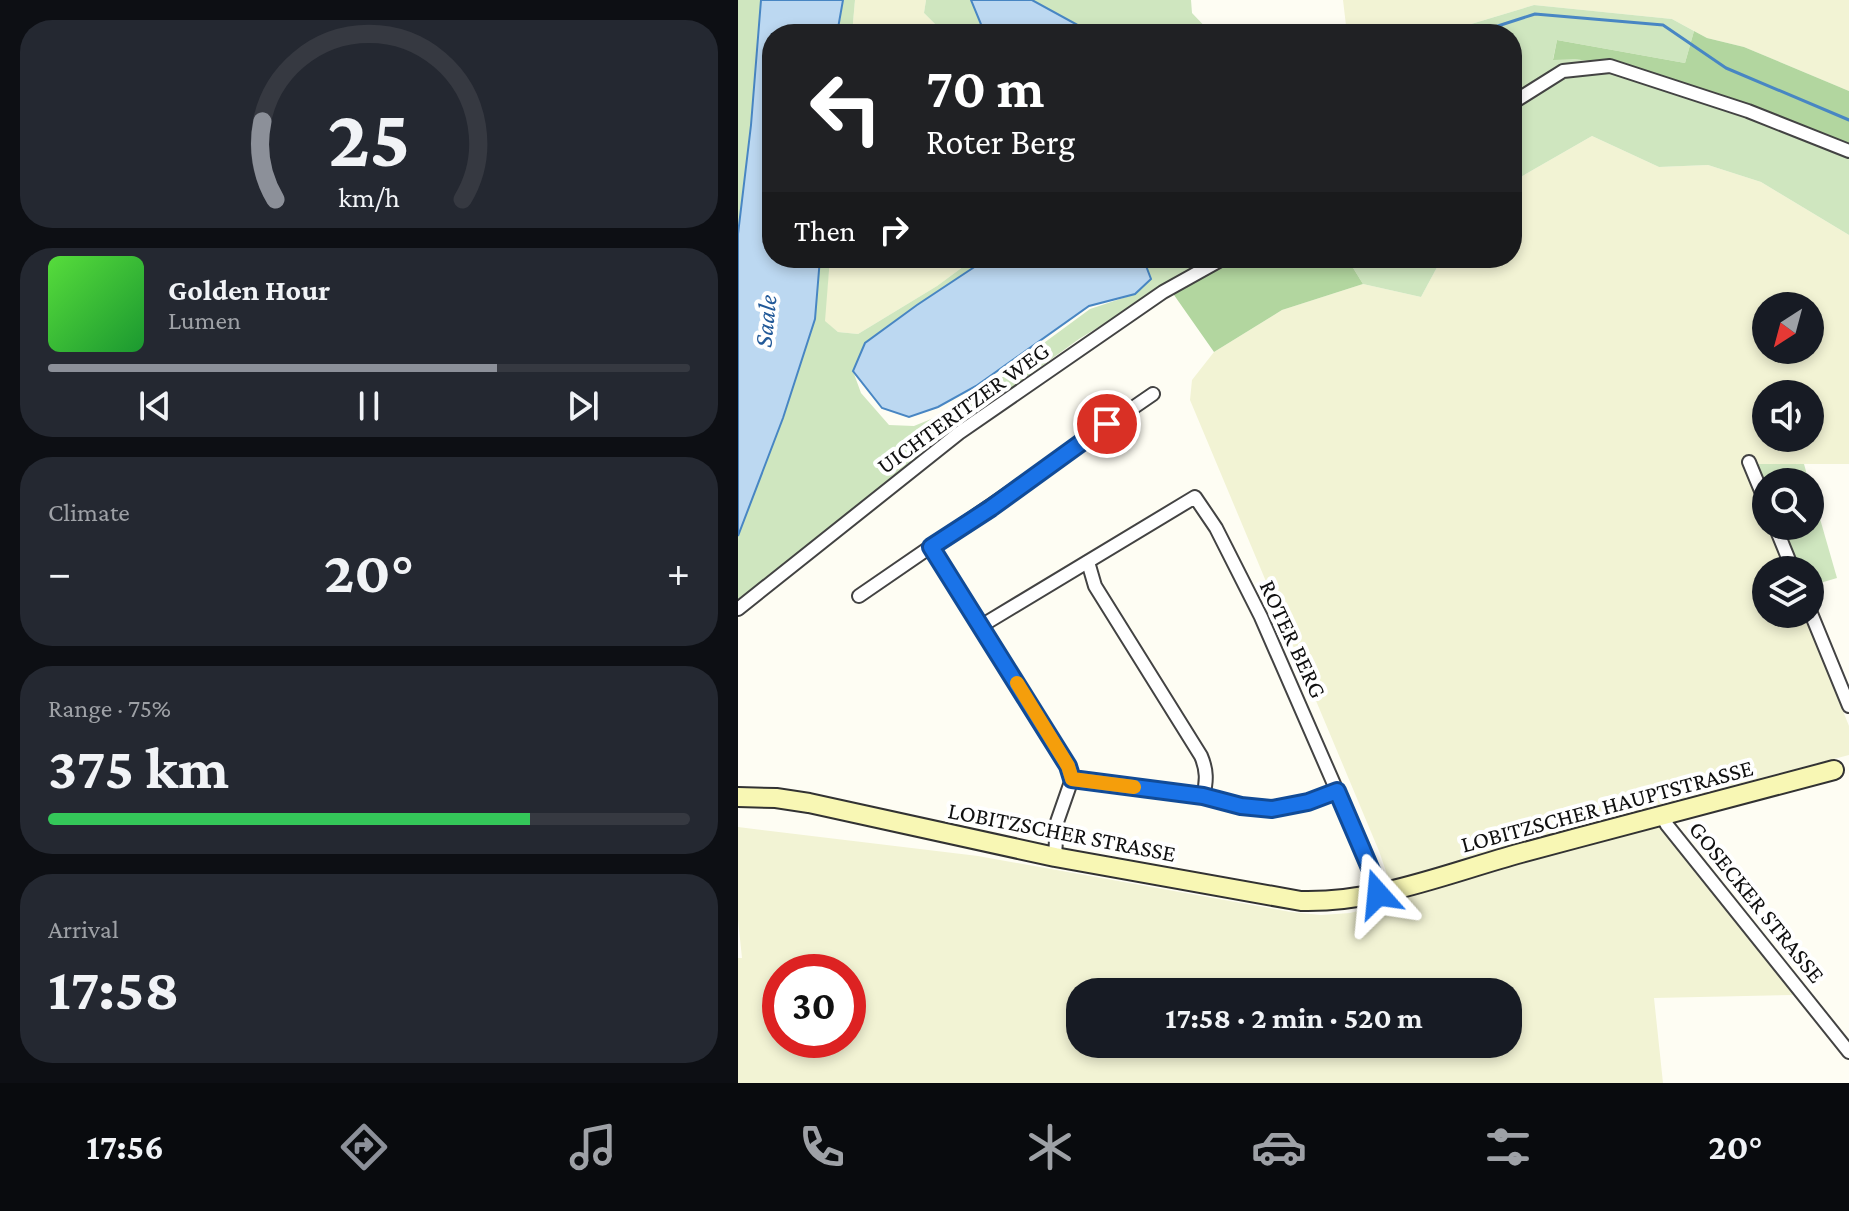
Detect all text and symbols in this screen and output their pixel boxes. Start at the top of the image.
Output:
icon: left [794,56,898,160]
text: 70 m [926,57,1045,119]
text: 25 [327,91,411,184]
text: Roter Berg [926,122,1075,162]
text: km/h [338,181,400,213]
icon: right [872,208,916,252]
text: Then [794,214,856,247]
text: Golden Hour [168,273,330,306]
north arrow [1752,292,1824,364]
map controls [1752,292,1824,628]
water label: Saale [748,293,783,349]
text: Lumen [168,306,241,335]
street label: UICHTERITZER WEG [871,336,1054,479]
button: sound [1752,380,1824,452]
icon: previous [133,384,177,428]
icon: pause [347,384,391,428]
icon: next [561,384,605,428]
pin [1073,390,1141,458]
icon: arrive [1085,402,1129,446]
button: search [1752,468,1824,540]
text: Climate [48,498,130,527]
text: 20° [324,538,414,605]
text: − [48,548,71,596]
text: + [667,548,690,596]
button: layers [1752,556,1824,628]
street label: ROTER BERG [1254,575,1333,702]
text: Range · 75% [48,694,171,723]
text: 375 km [48,734,229,801]
street label: LOBITZSCHER HAUPTSTRASSE [1458,753,1756,858]
street label: LOBITZSCHER STRASSE [946,796,1178,867]
street label: GOSECKER STRASSE [1684,815,1831,988]
position arrow [1336,852,1420,936]
text: Arrival [48,915,119,944]
speed limit sign: 30 [762,954,866,1058]
text: 17:58 [48,955,179,1022]
text: 17:58 · 2 min · 520 m [1165,1001,1423,1034]
icon: directions [336,1119,392,1175]
icon: music [565,1119,621,1175]
icon: phone [794,1119,850,1175]
icon: climate [1022,1119,1078,1175]
icon: car [1251,1119,1307,1175]
icon: filters [1480,1119,1536,1175]
text: 17:56 [86,1127,164,1167]
text: 20° [1708,1127,1763,1167]

